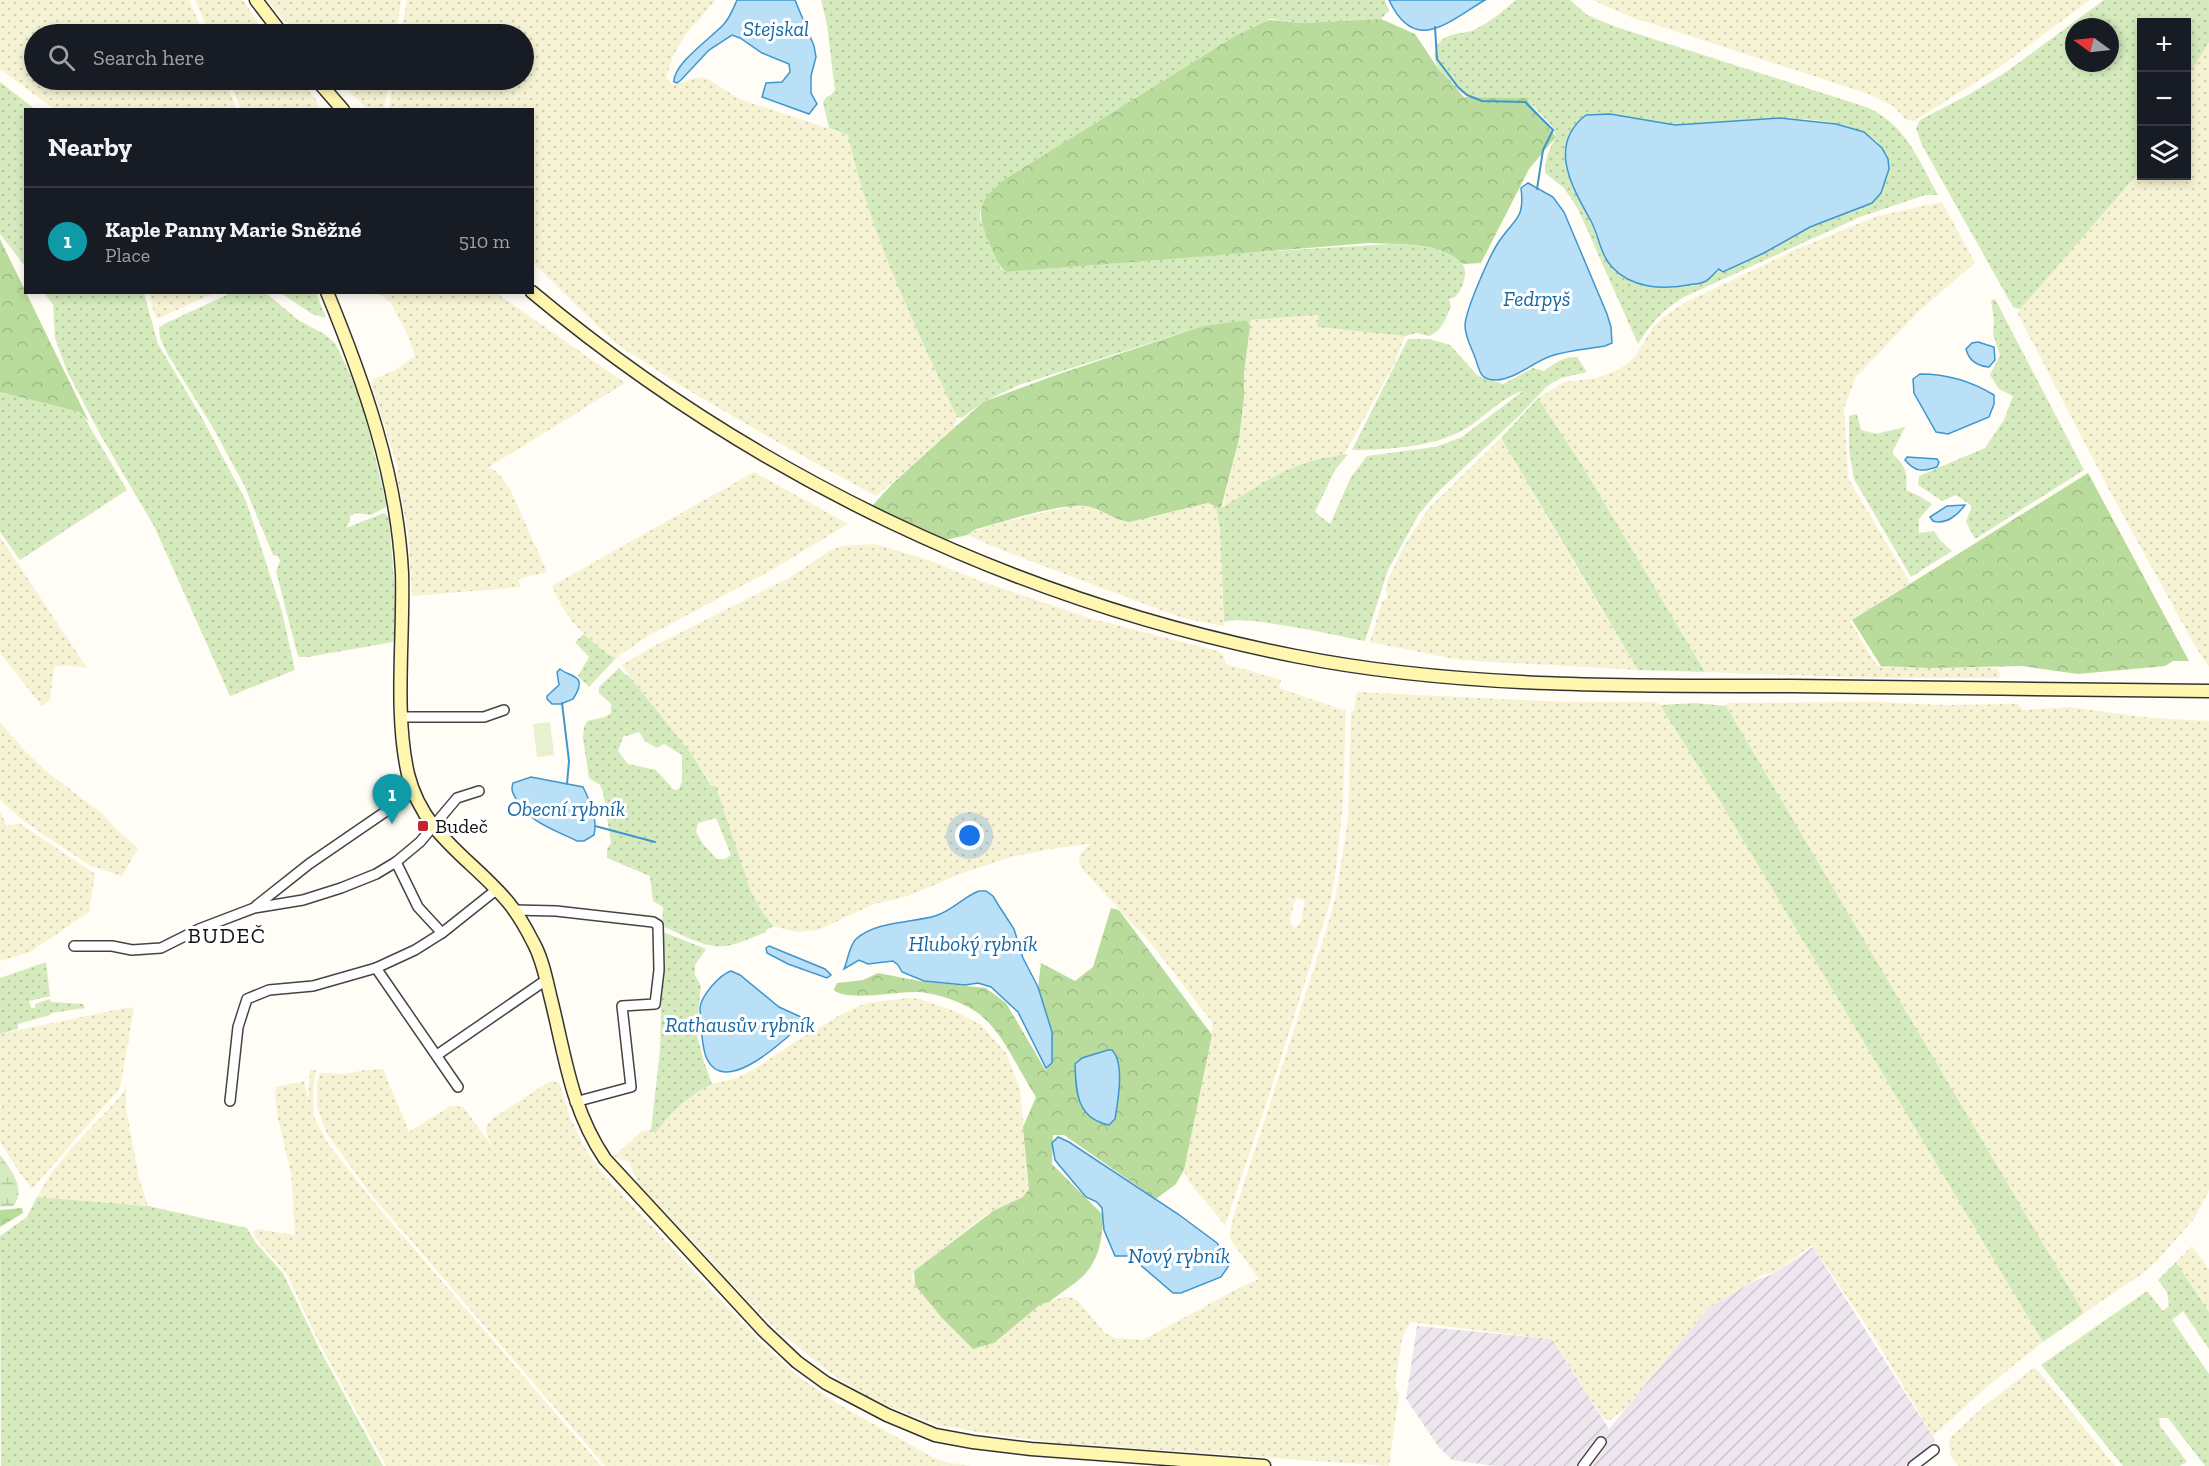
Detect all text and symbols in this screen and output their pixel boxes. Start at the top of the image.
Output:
water label: Stejskal [743,16,809,41]
north arrow [2065,18,2119,72]
map controls [2137,18,2191,180]
button: + [2137,18,2191,72]
search box [24,24,534,90]
icon: search [45,41,78,74]
text: Search here [93,44,204,71]
button: − [2137,72,2191,126]
button: layers [2137,126,2191,180]
text: Nearby [48,131,132,163]
text: Kaple Panny Marie Sněžné [105,216,361,243]
text: 1 [63,229,72,253]
text: 510 m [459,229,510,253]
text: Place [105,243,150,267]
water label: Fedrpyš [1503,286,1571,311]
pin: 1 [372,774,412,824]
water label: Obecní rybník [507,796,625,821]
place label: Budeč [435,814,488,838]
marker: Budeč [416,819,430,833]
your location [955,821,984,850]
district label: BUDEČ [188,922,266,949]
water label: Hluboký rybník [908,931,1038,956]
water label: Rathausův rybník [665,1012,815,1037]
water label: Nový rybník [1128,1243,1230,1268]

